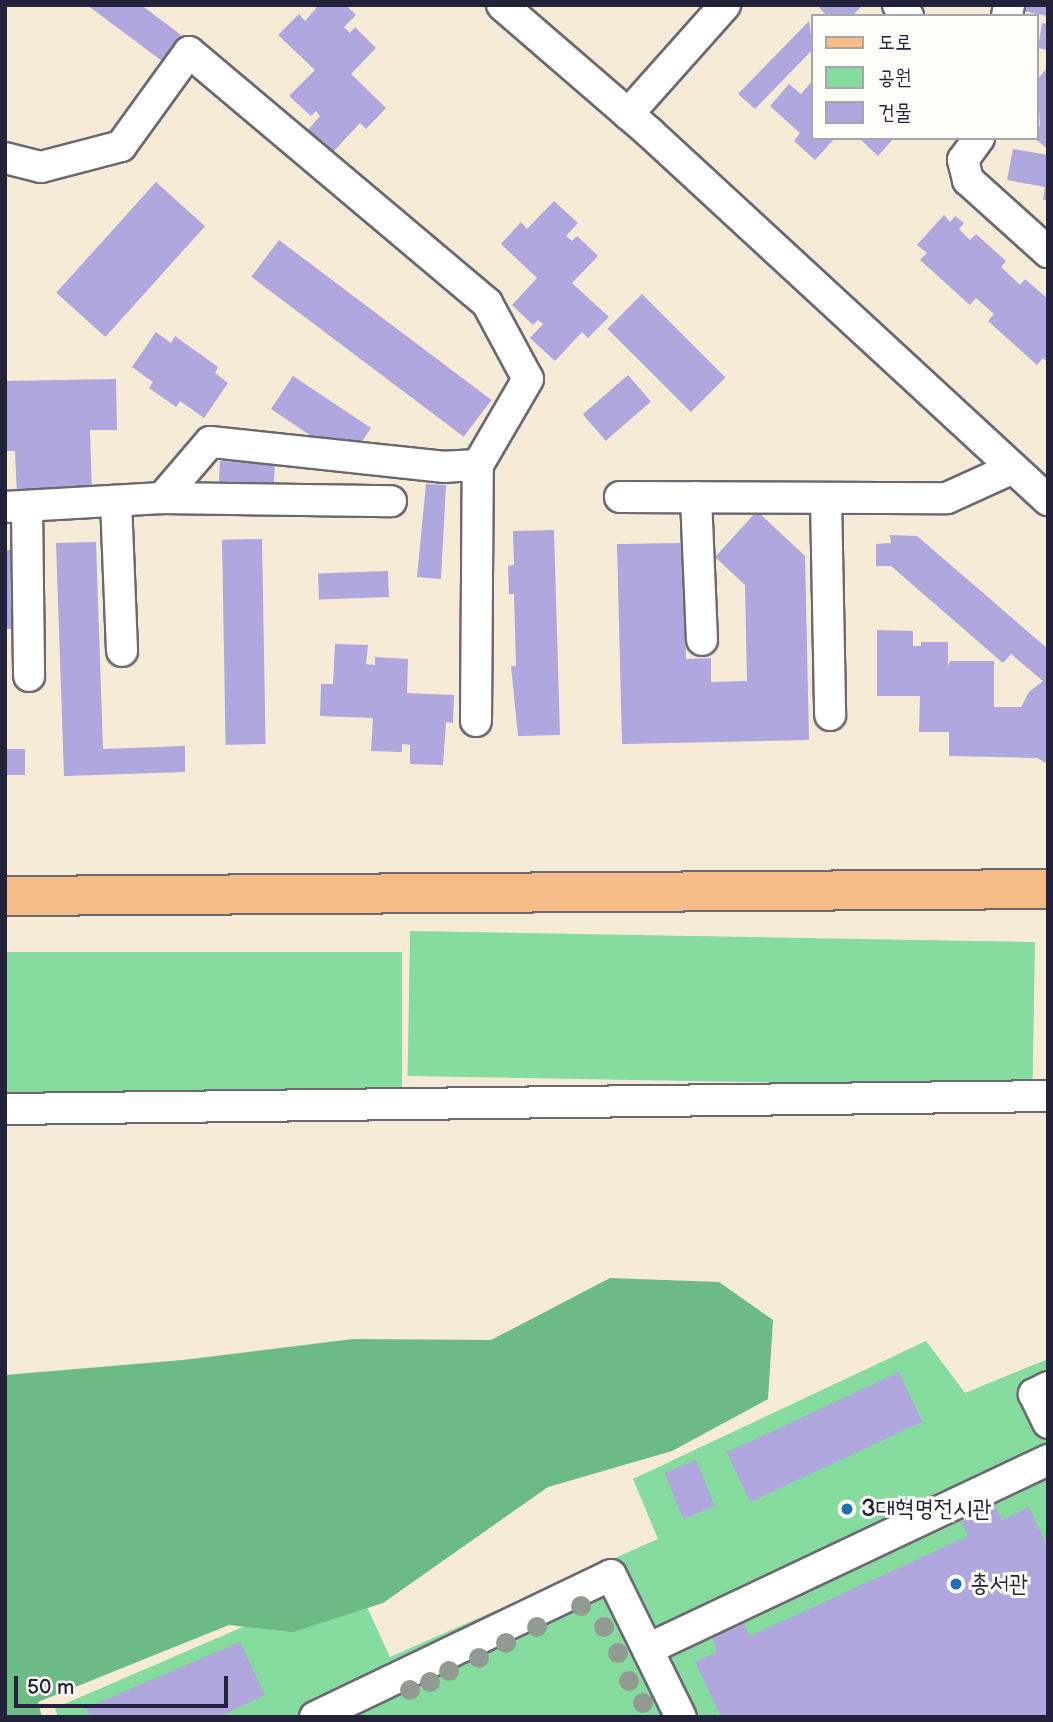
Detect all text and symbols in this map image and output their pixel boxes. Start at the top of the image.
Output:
legend [811,14,1039,140]
text: 도로 [878,30,912,55]
text: 공원 [878,65,912,90]
text: 건물 [878,100,912,125]
place label: 3대혁명전시관 [861,1495,992,1523]
marker: 3대혁명전시관 [839,1501,855,1517]
place label: 총서관 [970,1570,1028,1598]
marker: 총서관 [948,1576,964,1592]
scale bar [18,1662,231,1706]
text: 50 m [27,1675,74,1700]

